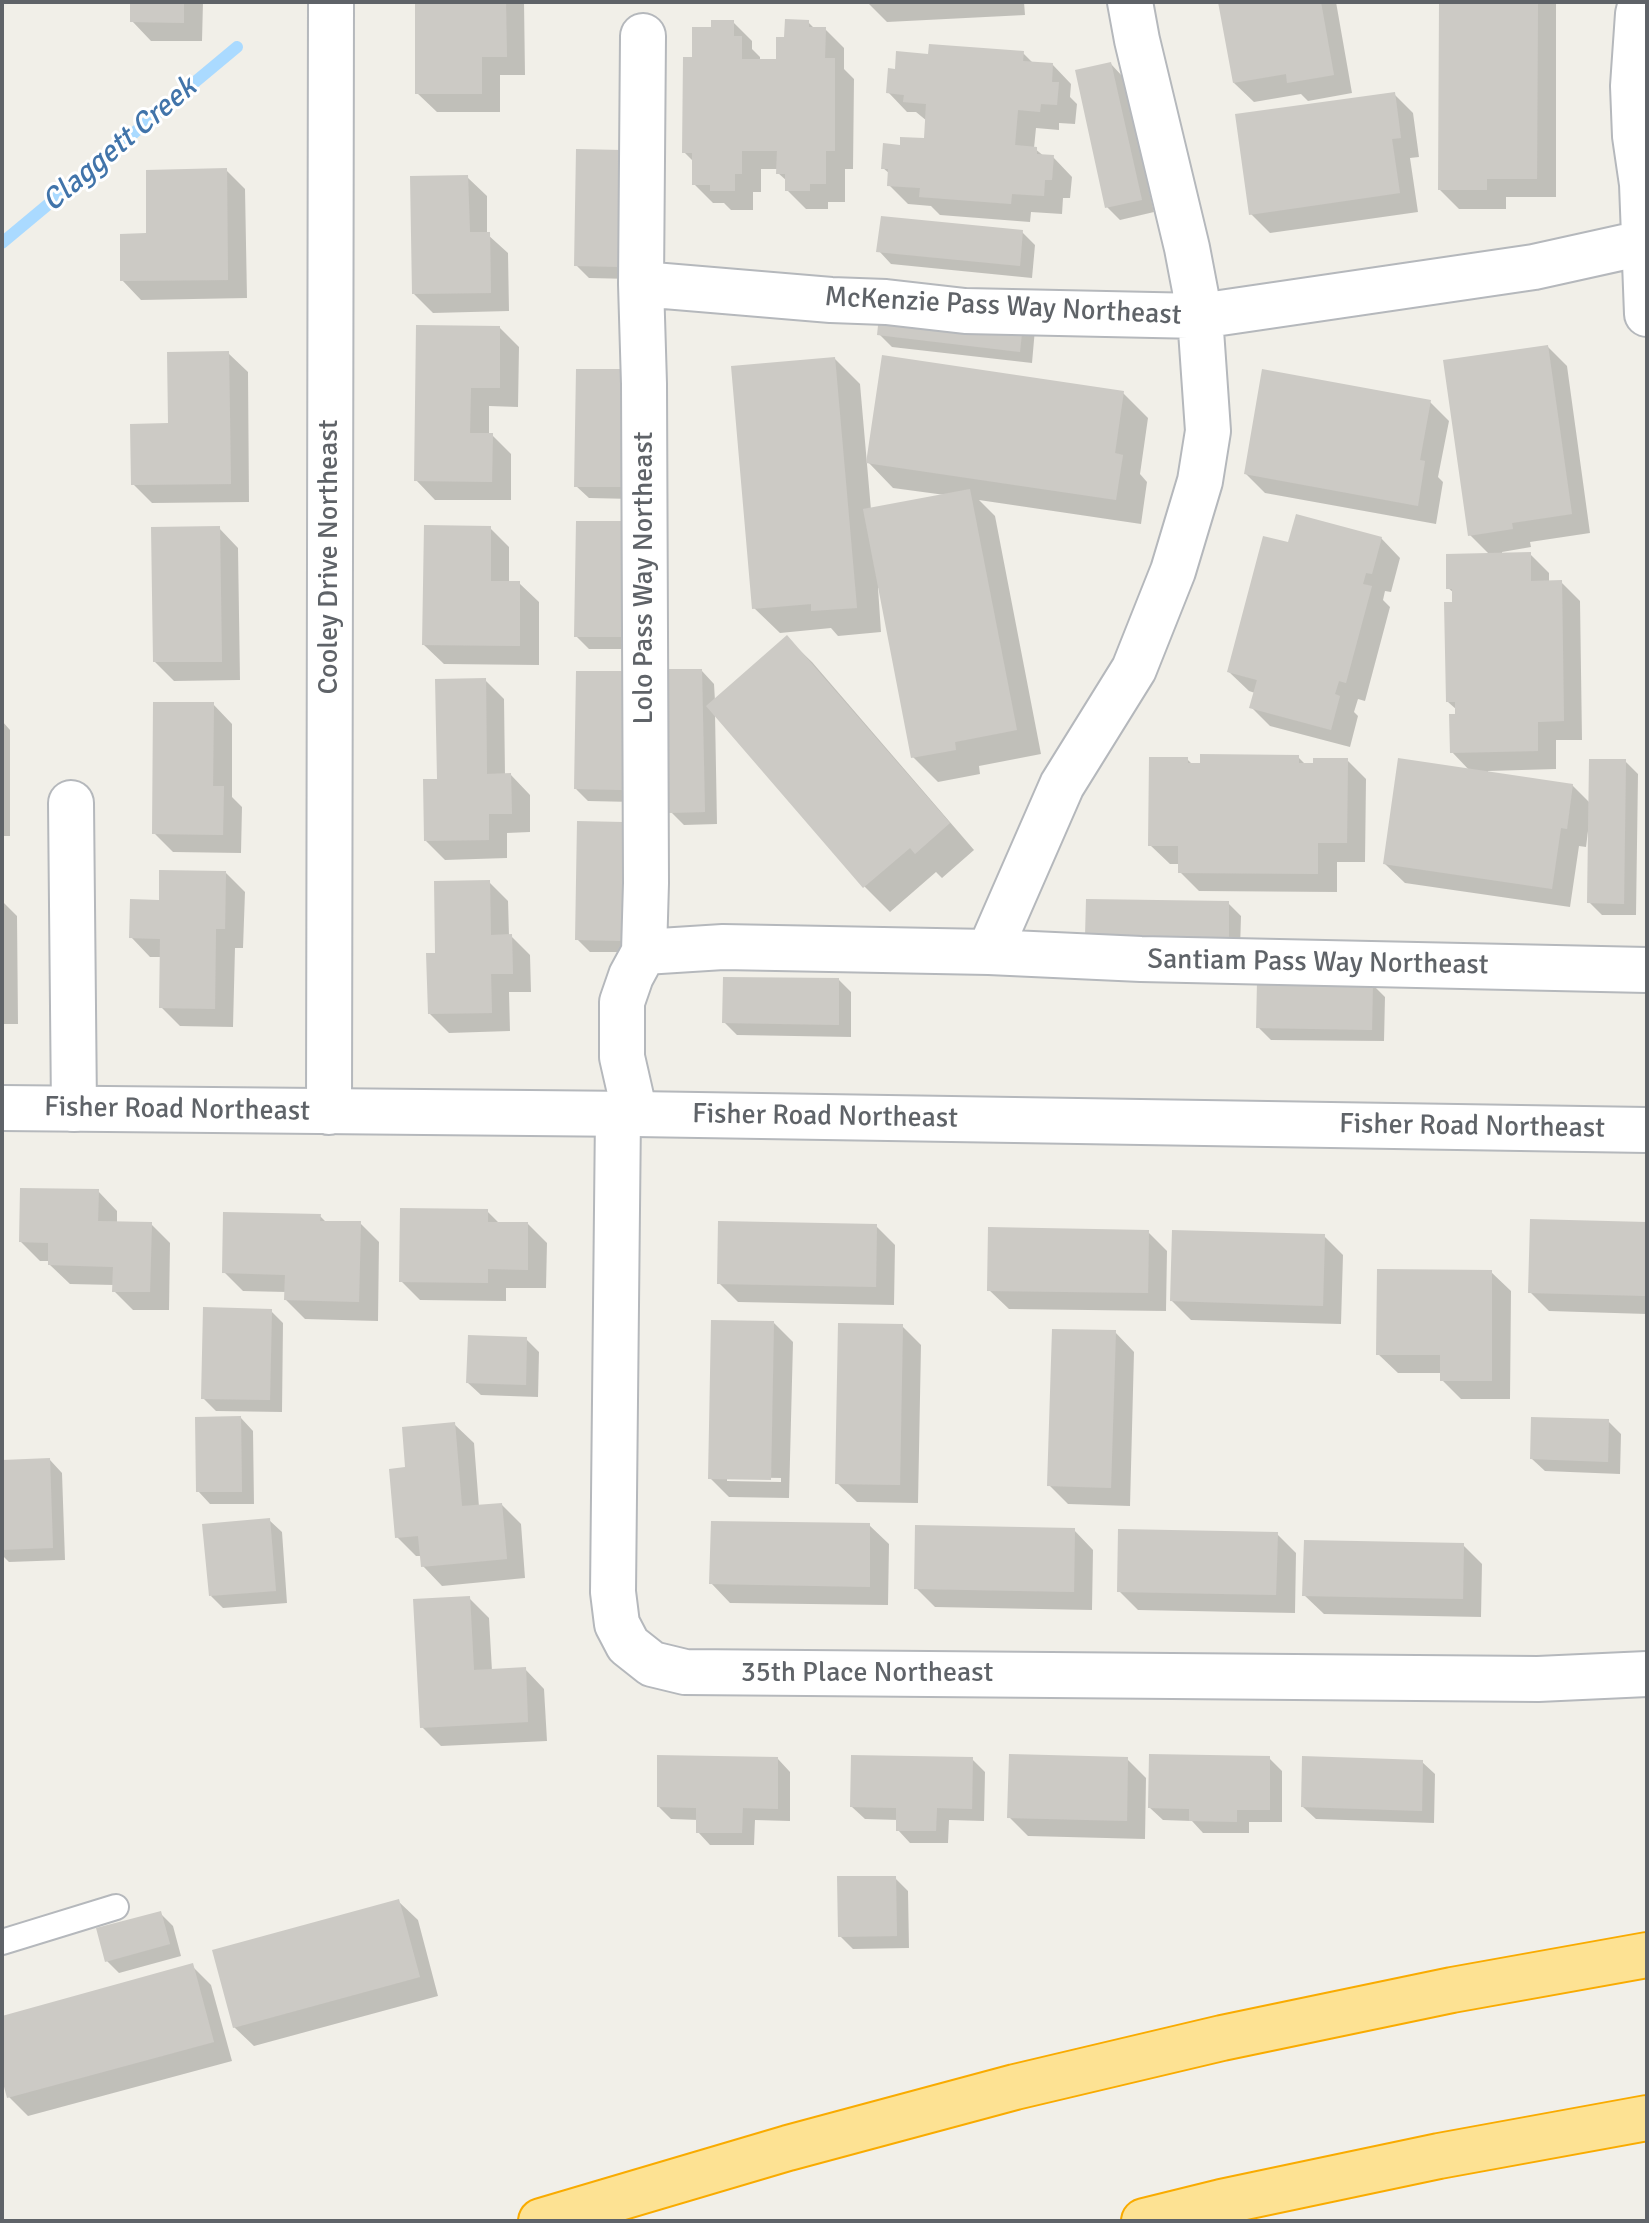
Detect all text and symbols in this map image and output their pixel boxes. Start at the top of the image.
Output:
water label: Claggett Creek [36,70,204,220]
street label: McKenzie Pass Way Northeast [824,281,1182,333]
street label: Cooley Drive Northeast [313,419,347,695]
street label: Lolo Pass Way Northeast [628,432,662,724]
street label: Santiam Pass Way Northeast [1147,943,1489,983]
street label: Fisher Road Northeast [44,1091,310,1129]
street label: Fisher Road Northeast [692,1098,958,1136]
street label: Fisher Road Northeast [1339,1108,1605,1146]
street label: 35th Place Northeast [741,1657,993,1691]

